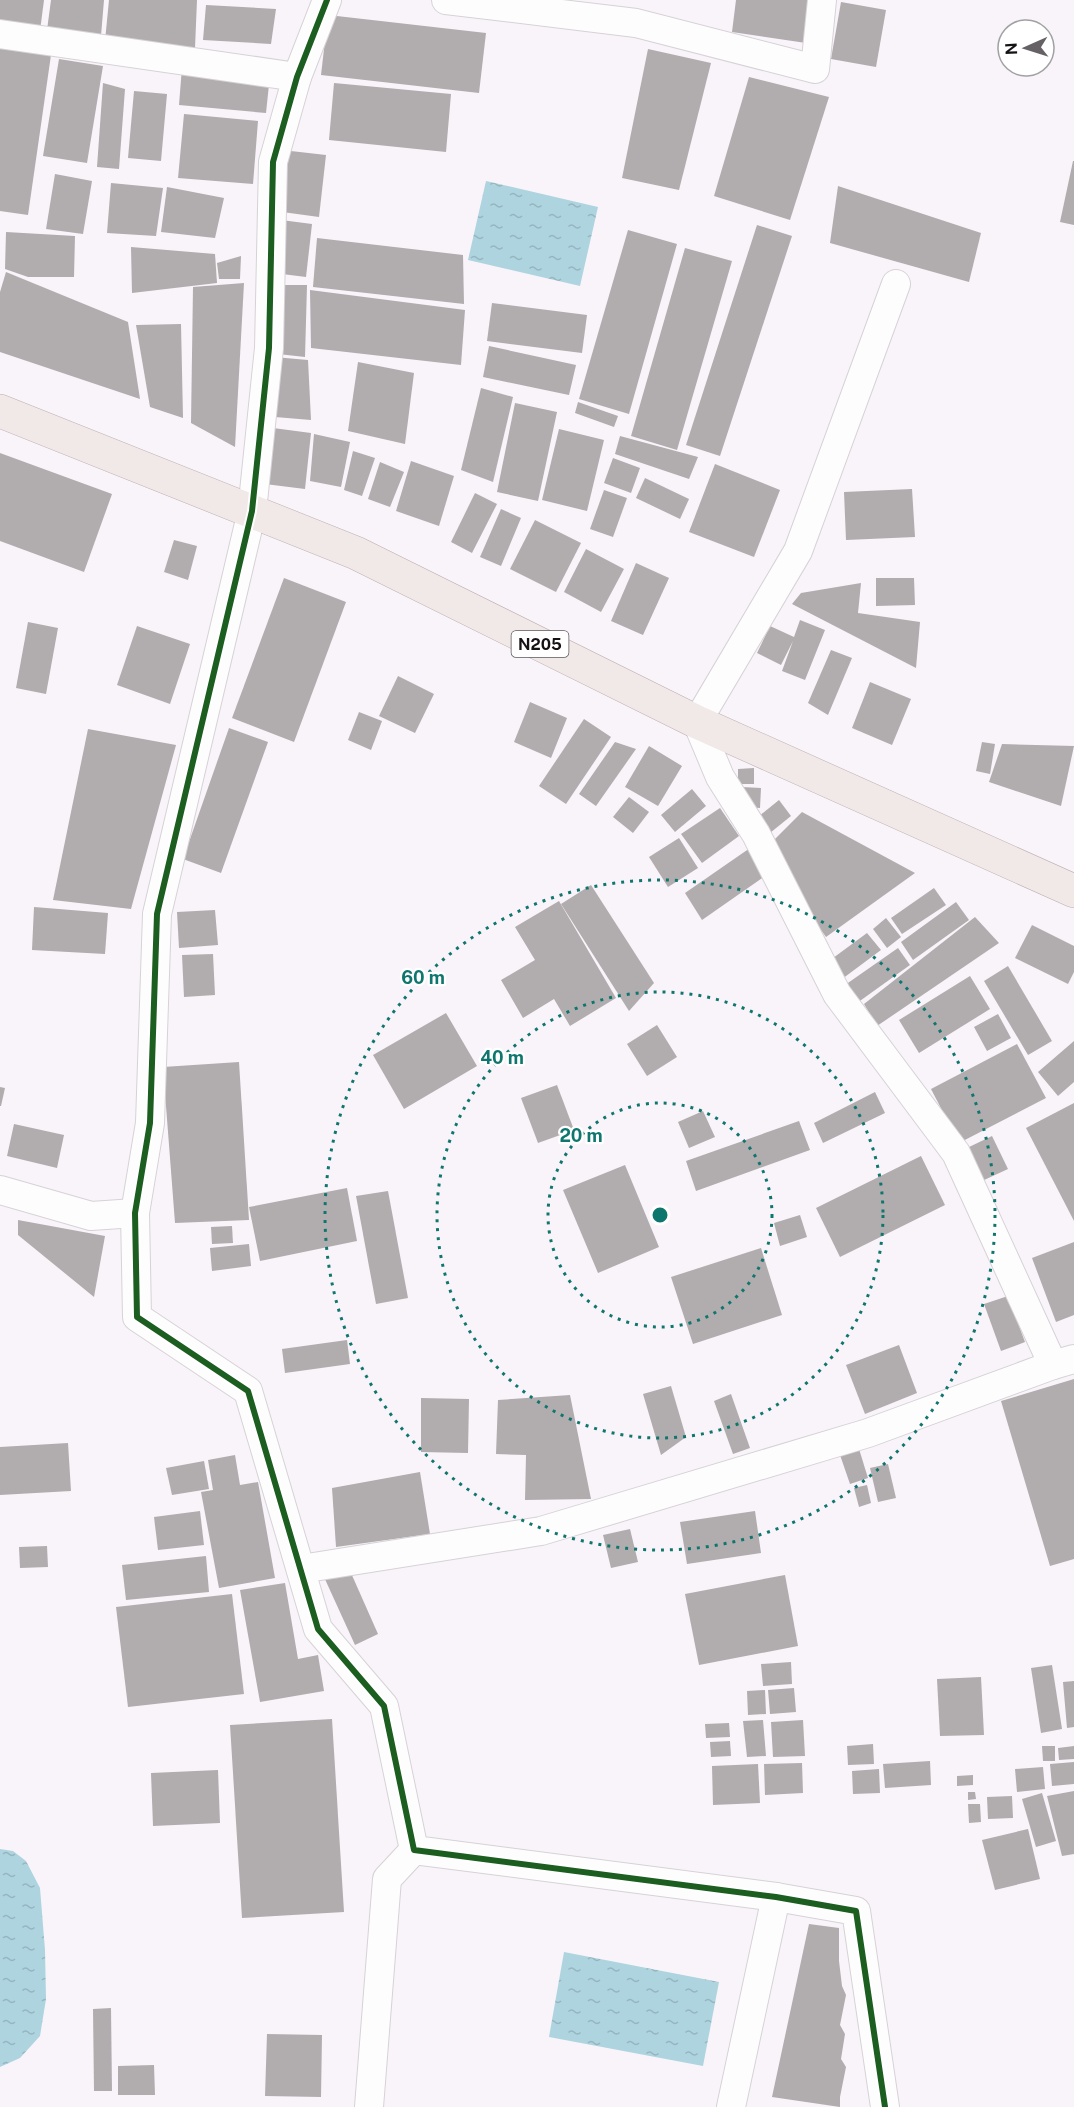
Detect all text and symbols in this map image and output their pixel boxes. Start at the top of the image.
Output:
north arrow [996,18,1056,78]
text: N [1002,42,1021,56]
road number: N205 [512,631,568,657]
text: 60 m [401,967,445,988]
text: 40 m [480,1047,524,1068]
text: 20 m [559,1125,603,1146]
centre of rings [650,1205,670,1225]

